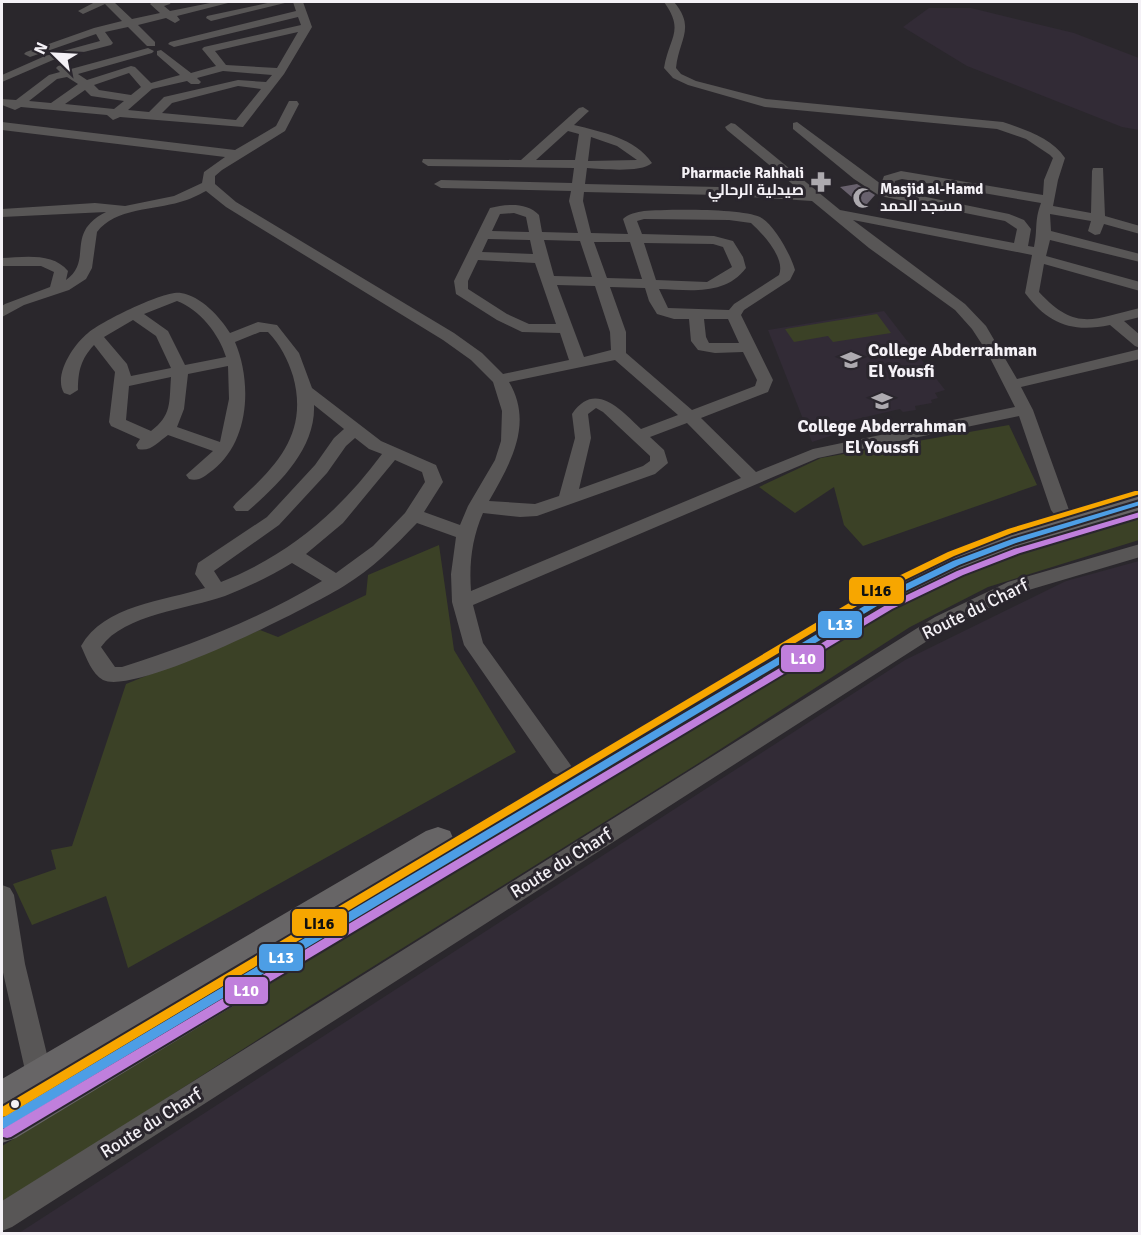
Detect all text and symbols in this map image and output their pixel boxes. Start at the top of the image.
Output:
north arrow [24,24,84,84]
text: N [30,39,53,57]
place label: Pharmacie Rahhali صيدلية الرحالي [681,164,804,202]
pharmacy icon: Pharmacie Rahhali صيدلية الرحالي [809,170,833,194]
place label: Masjid al-Hamd مسجد الحمد [880,180,983,215]
mosque icon: Masjid al-Hamd مسجد الحمد [851,186,875,210]
place label: College Abderrahman El Yousfi [868,339,1037,382]
school or university icon: College Abderrahman El Yousfi [839,348,863,372]
school or university icon: College Abderrahman El Youssfi [870,389,894,413]
place label: College Abderrahman El Youssfi [797,415,967,458]
street label: Route du Charf [918,573,1032,644]
line badge: LI16 [848,576,905,605]
text: LI16 [861,581,892,601]
line badge: L13 [817,610,863,639]
text: L13 [827,615,853,635]
line badge: L10 [780,644,825,673]
text: L10 [790,649,816,669]
street label: Route du Charf [506,823,616,903]
line badge: LI16 [291,908,348,937]
text: LI16 [304,914,335,934]
line badge: L13 [258,943,304,972]
text: L13 [268,948,294,968]
line badge: L10 [224,976,269,1005]
text: L10 [233,981,259,1001]
street label: Route du Charf [96,1083,206,1163]
unlabelled marker [9,1098,21,1110]

